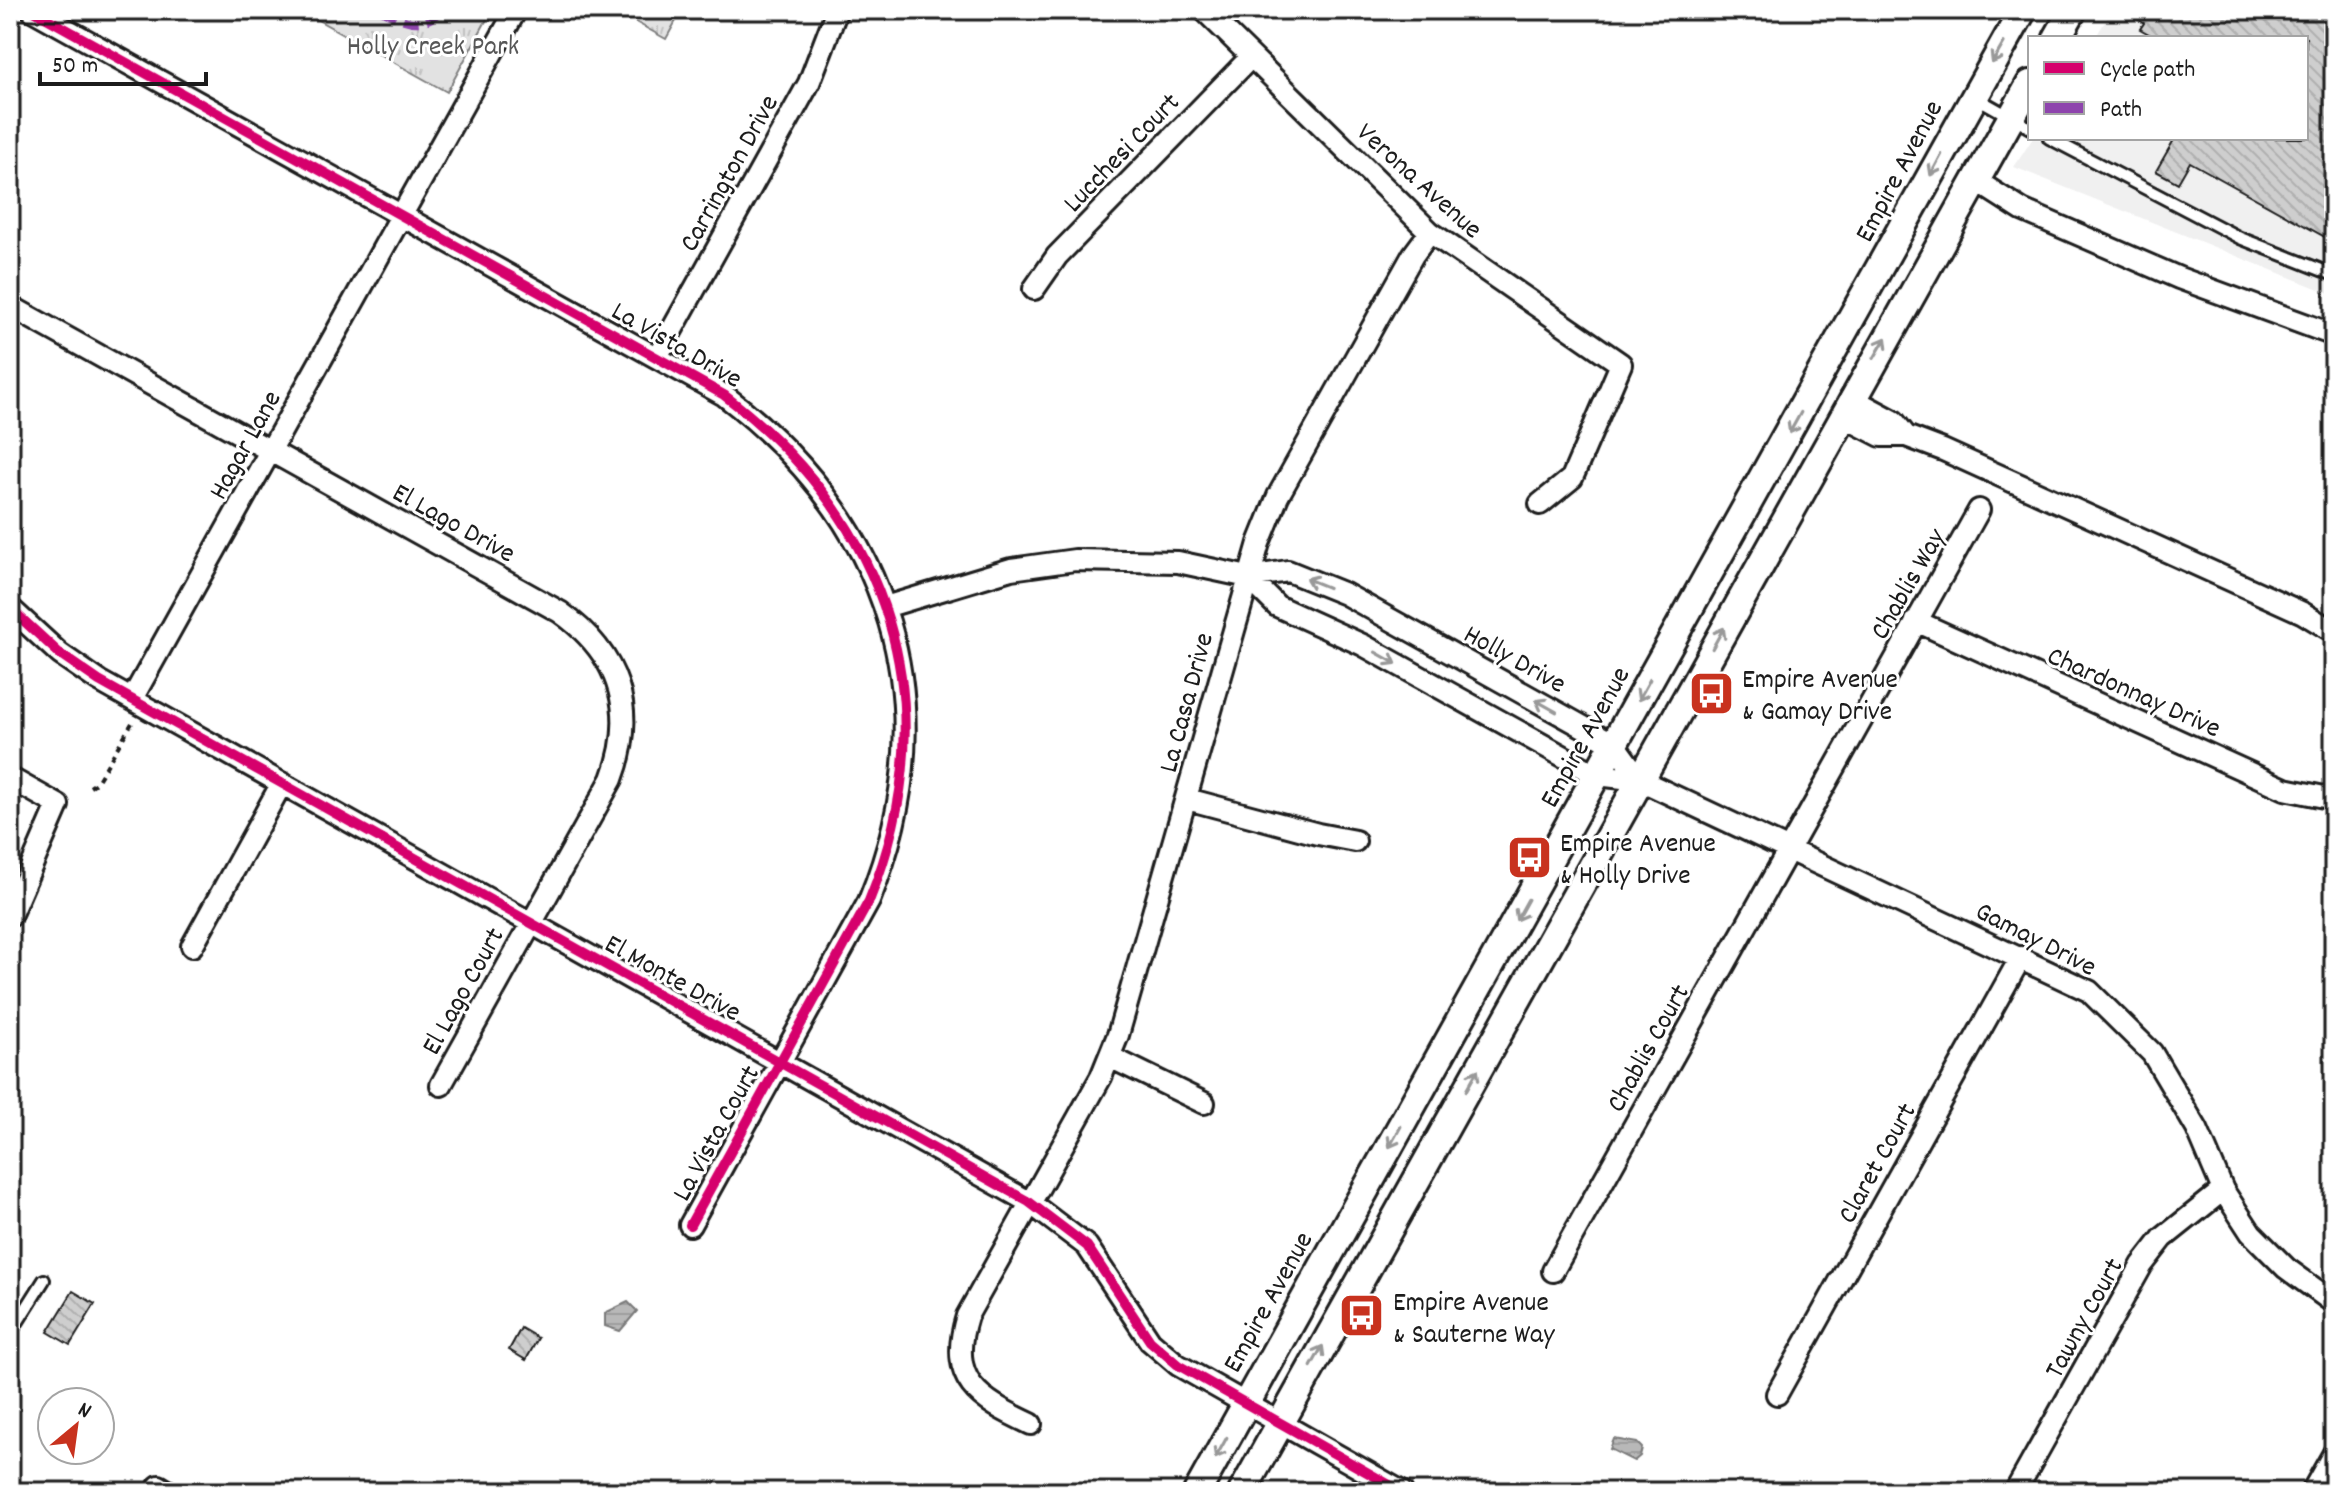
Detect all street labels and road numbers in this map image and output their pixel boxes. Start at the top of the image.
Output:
street label: Lucchesi Court [1056,85,1191,224]
street label: Carrington Drive [672,89,791,260]
street label: Empire Avenue [1847,94,1956,250]
street label: Verona Avenue [1346,115,1490,250]
street label: La Vista Drive [603,294,748,401]
street label: Hagar Lane [201,384,294,508]
street label: El Lago Drive [384,475,522,576]
street label: Chablis Way [1862,522,1959,649]
street label: Holly Drive [1455,617,1572,706]
street label: La Casa Drive [1151,629,1227,778]
street label: Chardonnay Drive [2040,638,2226,751]
street label: Empire Avenue [1532,661,1643,816]
street label: Gamay Drive [1967,894,2102,989]
street label: El Lago Court [414,921,517,1064]
street label: El Monte Drive [596,926,747,1034]
street label: Chablis Court [1599,978,1702,1121]
street label: La Vista Court [664,1059,772,1210]
street label: Claret Court [1830,1097,1929,1232]
street label: Empire Avenue [1215,1226,1326,1381]
street label: Tawny Court [2037,1252,2136,1387]

